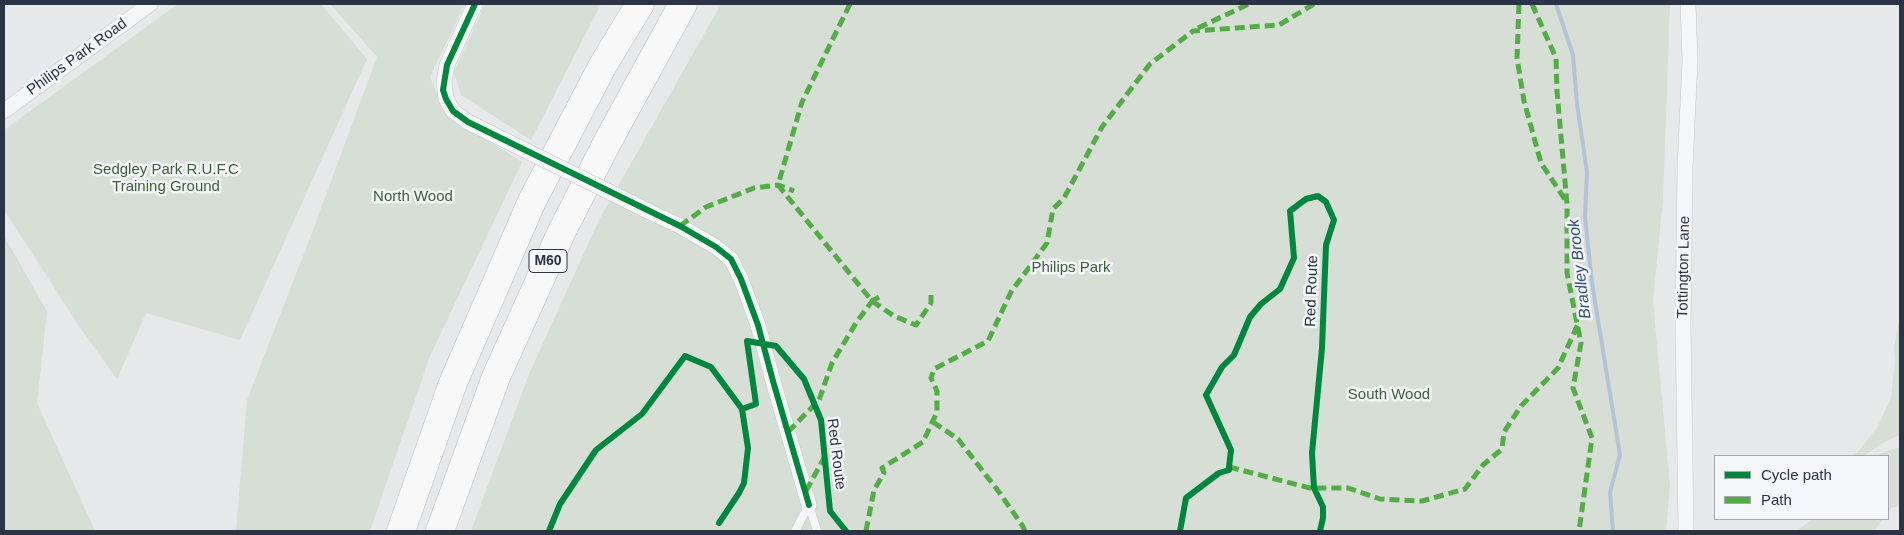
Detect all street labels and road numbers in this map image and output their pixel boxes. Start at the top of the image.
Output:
street label: Philips Park Road [23,15,131,99]
street label: Tottington Lane [1674,216,1694,318]
road number: M60 [529,250,567,272]
street label: Red Route [1302,255,1322,327]
street label: Red Route [823,417,849,491]

